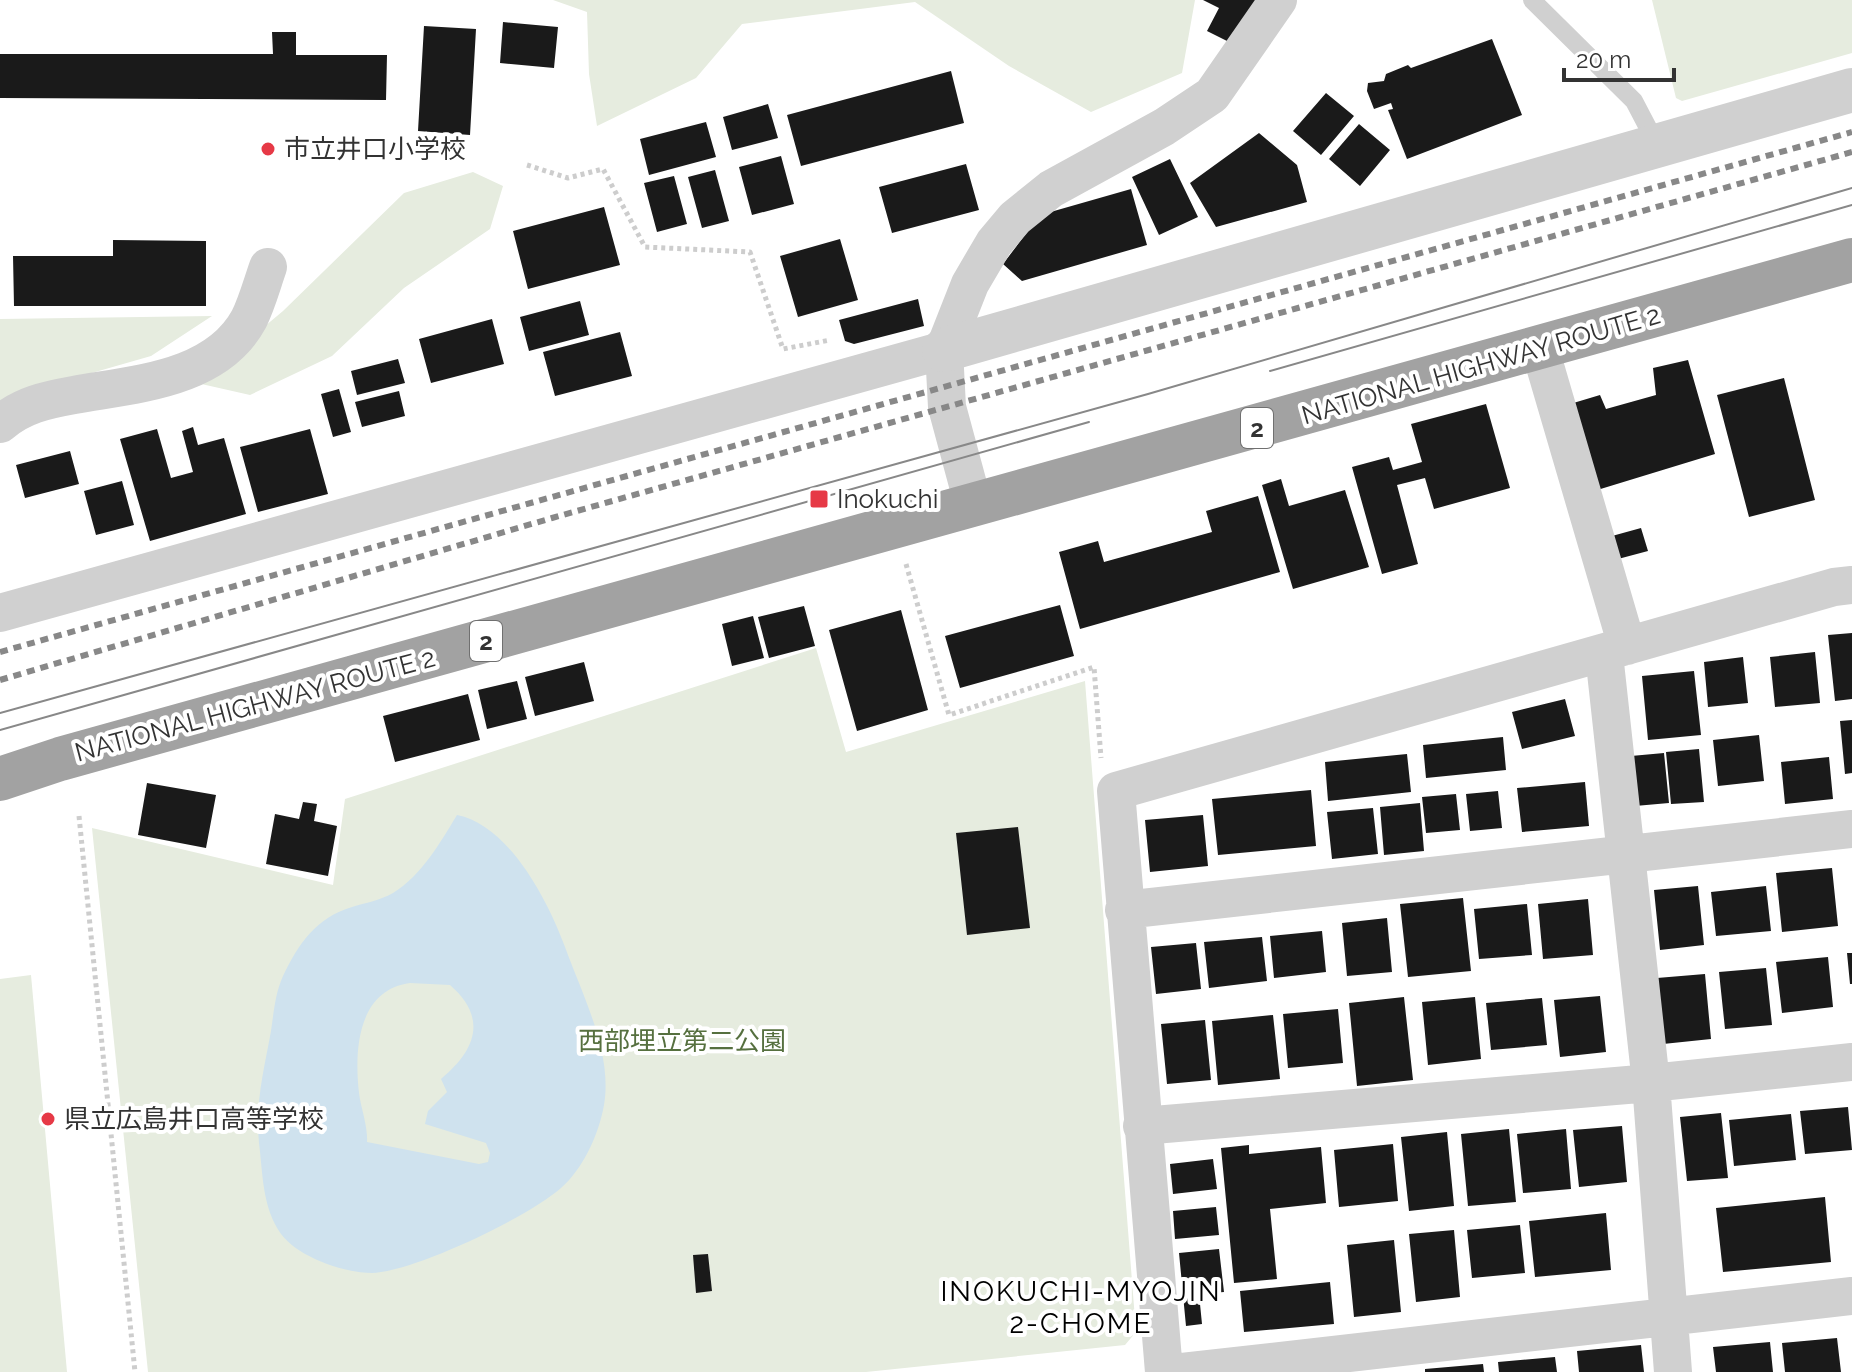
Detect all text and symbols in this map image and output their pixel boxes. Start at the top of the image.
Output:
scale bar [1564,32,1674,82]
text: 20 m [1576,45,1631,74]
place label: 市立井口小学校 [284,134,466,164]
marker: 市立井口小学校 [259,140,277,158]
street label: NATIONAL HIGHWAY ROUTE 2 [1298,299,1664,431]
road number: 2 [1241,408,1273,448]
place label: Inokuchi [837,484,938,514]
marker: Inokuchi [808,488,830,510]
road number: 2 [470,621,502,661]
street label: NATIONAL HIGHWAY ROUTE 2 [72,642,438,768]
park label: 西部埋立第二公園 [578,1026,786,1056]
place label: 県立広島井口高等学校 [64,1104,324,1134]
marker: 県立広島井口高等学校 [39,1110,57,1128]
district label: INOKUCHI-MYOJIN 2-CHOME [940,1275,1222,1340]

